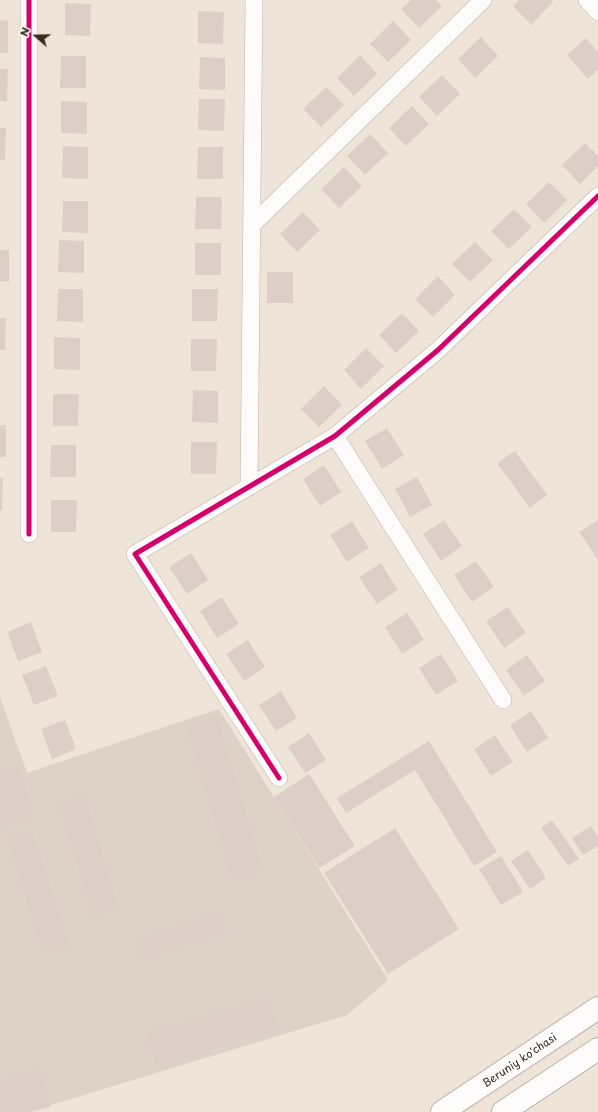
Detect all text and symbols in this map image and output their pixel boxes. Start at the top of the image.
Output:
north arrow [16,16,56,56]
text: N [15,25,34,39]
street label: Beruniy ko'chasi [480,1031,560,1091]

